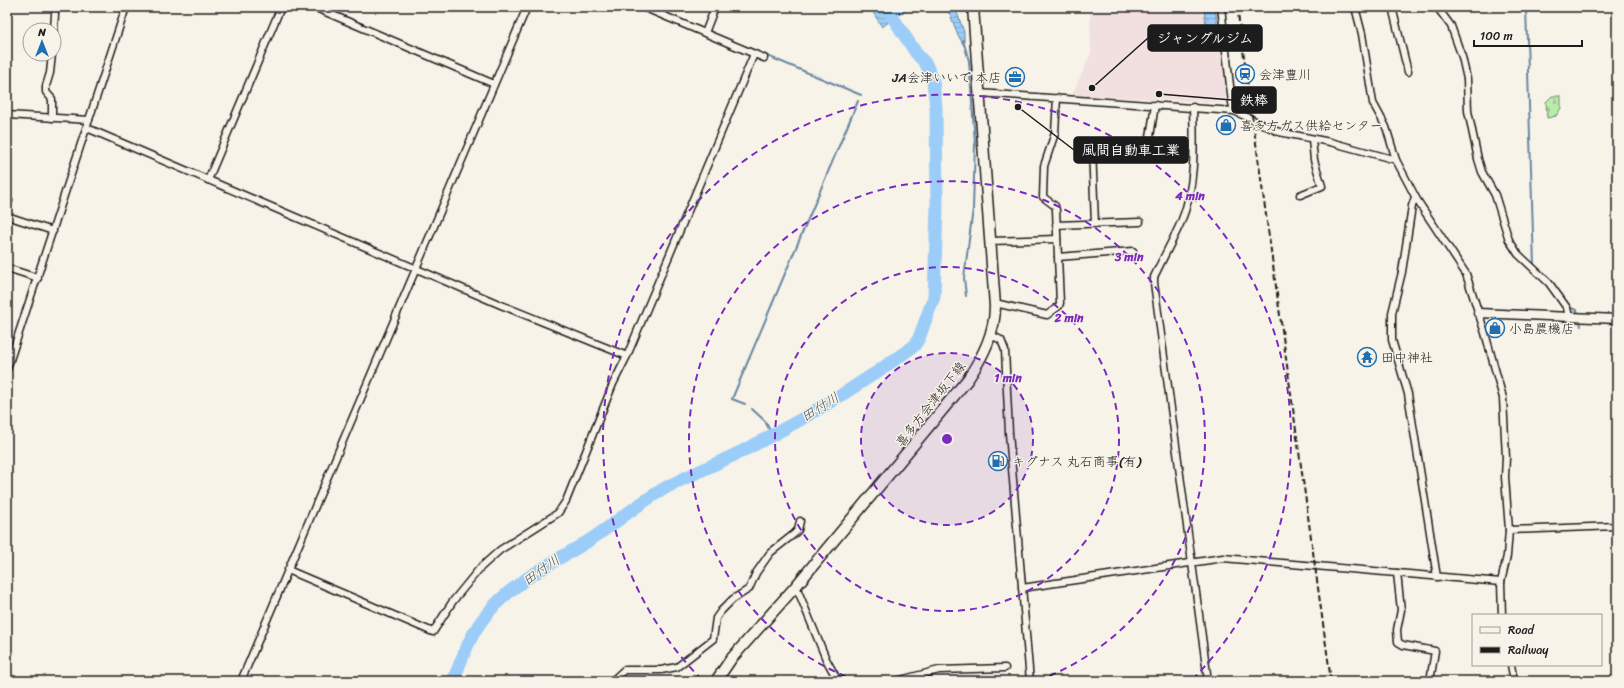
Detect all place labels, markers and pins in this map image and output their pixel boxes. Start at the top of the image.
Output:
callout: ジャングルジム [1148,25,1262,51]
station icon: 会津豊川 [1234,63,1256,85]
place label: 会津豊川 [1259,63,1311,86]
place label: JA会津いいで 本店 [891,66,1001,89]
office icon: JA会津いいで 本店 [1004,66,1026,88]
callout: 鉄棒 [1232,87,1276,113]
shop icon: 喜多方ガス供給センター [1215,114,1237,136]
place label: 喜多方ガス供給センター [1240,114,1383,137]
callout: 風間自動車工業 [1074,137,1188,163]
shop icon: 小島農機店 [1484,317,1506,339]
place label: 小島農機店 [1509,317,1574,340]
temple icon: 田中神社 [1356,346,1378,368]
place label: 田中神社 [1381,346,1433,369]
centre of rings [940,432,954,446]
fuel station icon: キグナス 丸石商事(有) [987,450,1009,472]
place label: キグナス 丸石商事(有) [1012,450,1142,473]

